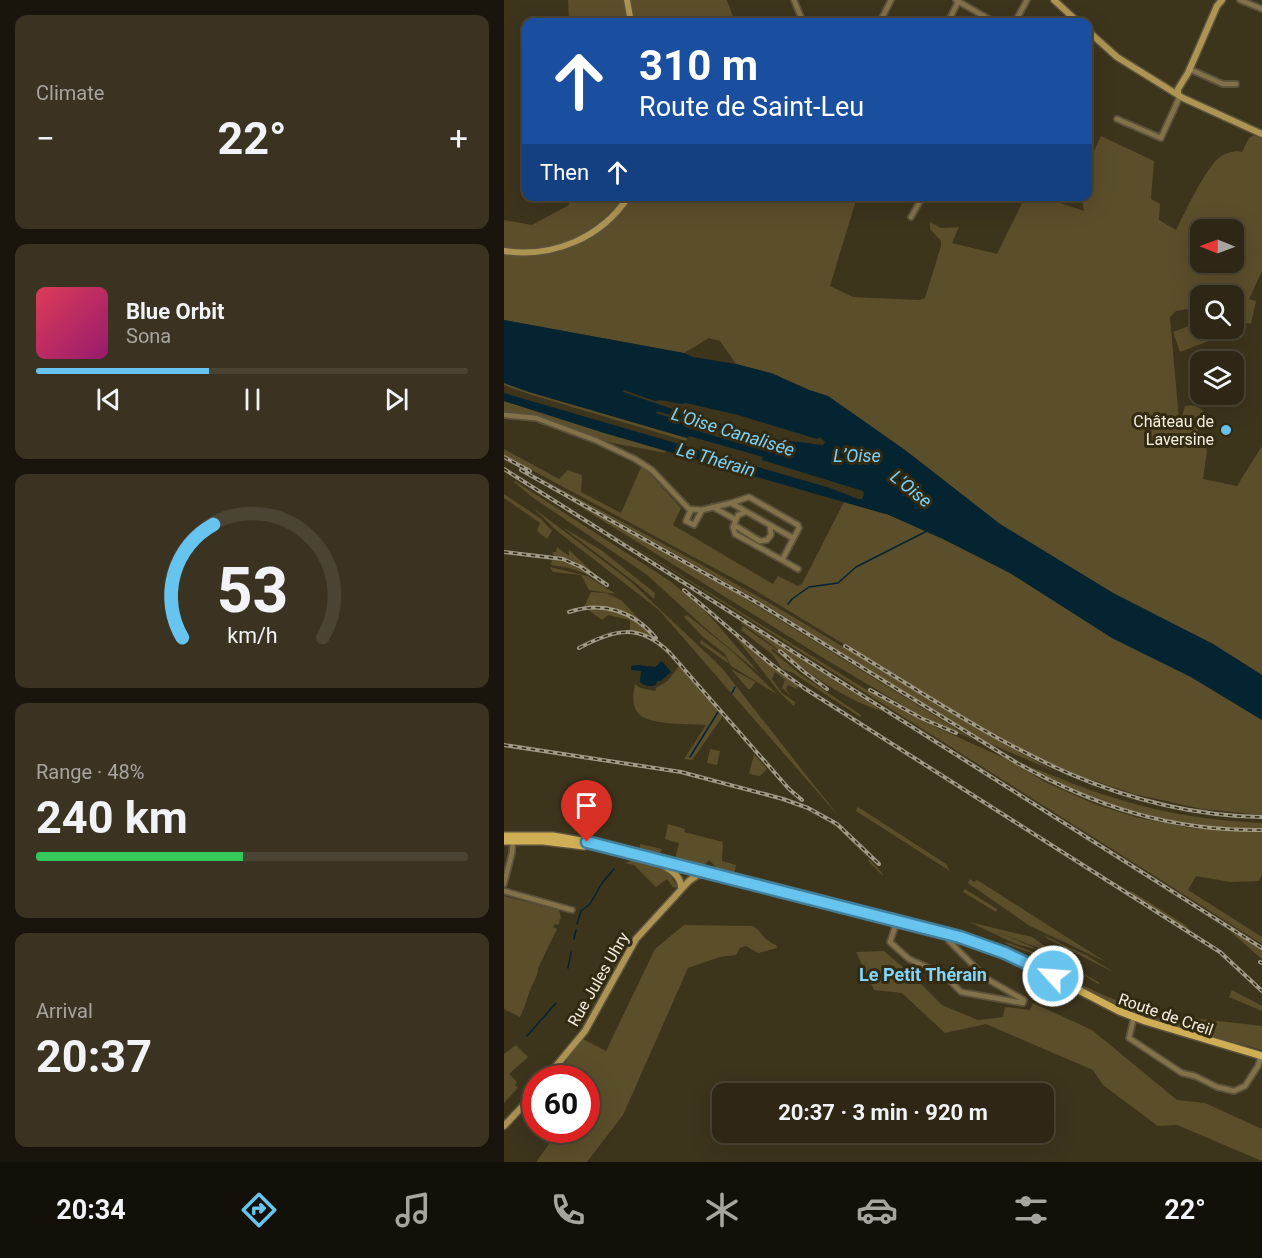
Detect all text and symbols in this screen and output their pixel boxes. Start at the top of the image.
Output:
text: 310 m [639,41,758,90]
icon: ahead [540,42,618,120]
text: Climate [36,81,104,105]
text: Route de Saint-Leu [639,91,864,123]
text: 22° [217,112,287,165]
text: − [36,119,55,158]
text: + [449,119,468,158]
icon: ahead [601,156,634,189]
text: Then [540,160,589,185]
north arrow [1190,219,1244,273]
map controls [1190,219,1244,405]
button: search [1190,285,1244,339]
text: Blue Orbit [126,299,224,324]
text: Sona [126,324,171,348]
button: layers [1190,351,1244,405]
icon: previous [92,383,125,416]
icon: pause [236,383,269,416]
icon: next [380,383,413,416]
water label: L'Oise Canalisée [669,403,797,460]
place label: Château de Laversine [1133,412,1214,449]
marker: Château de Laversine [1219,423,1233,437]
water label: Le Thérain [674,438,758,481]
water label: L’Oise [833,445,881,466]
water label: L'Oise [886,466,936,512]
text: 53 [216,554,288,627]
text: km/h [227,623,277,648]
text: Range · 48% [36,760,144,784]
pin [561,780,612,842]
icon: arrive [570,789,603,822]
text: 240 km [36,791,188,844]
street label: Rue Jules Uhry [564,928,633,1030]
position arrow [1021,944,1085,1008]
district label: Le Petit Thérain [859,964,987,985]
street label: Route de Creil [1116,989,1216,1040]
text: Arrival [36,999,93,1023]
text: 20:37 [36,1030,152,1083]
speed limit sign: 60 [522,1065,600,1143]
text: 20:37 · 3 min · 920 m [778,1100,988,1125]
icon: directions [238,1189,280,1231]
icon: music [392,1189,434,1231]
icon: phone [547,1189,589,1231]
icon: climate [701,1189,743,1231]
icon: car [856,1189,898,1231]
icon: filters [1010,1189,1052,1231]
text: 20:34 [56,1194,126,1226]
text: 22° [1164,1194,1206,1226]

